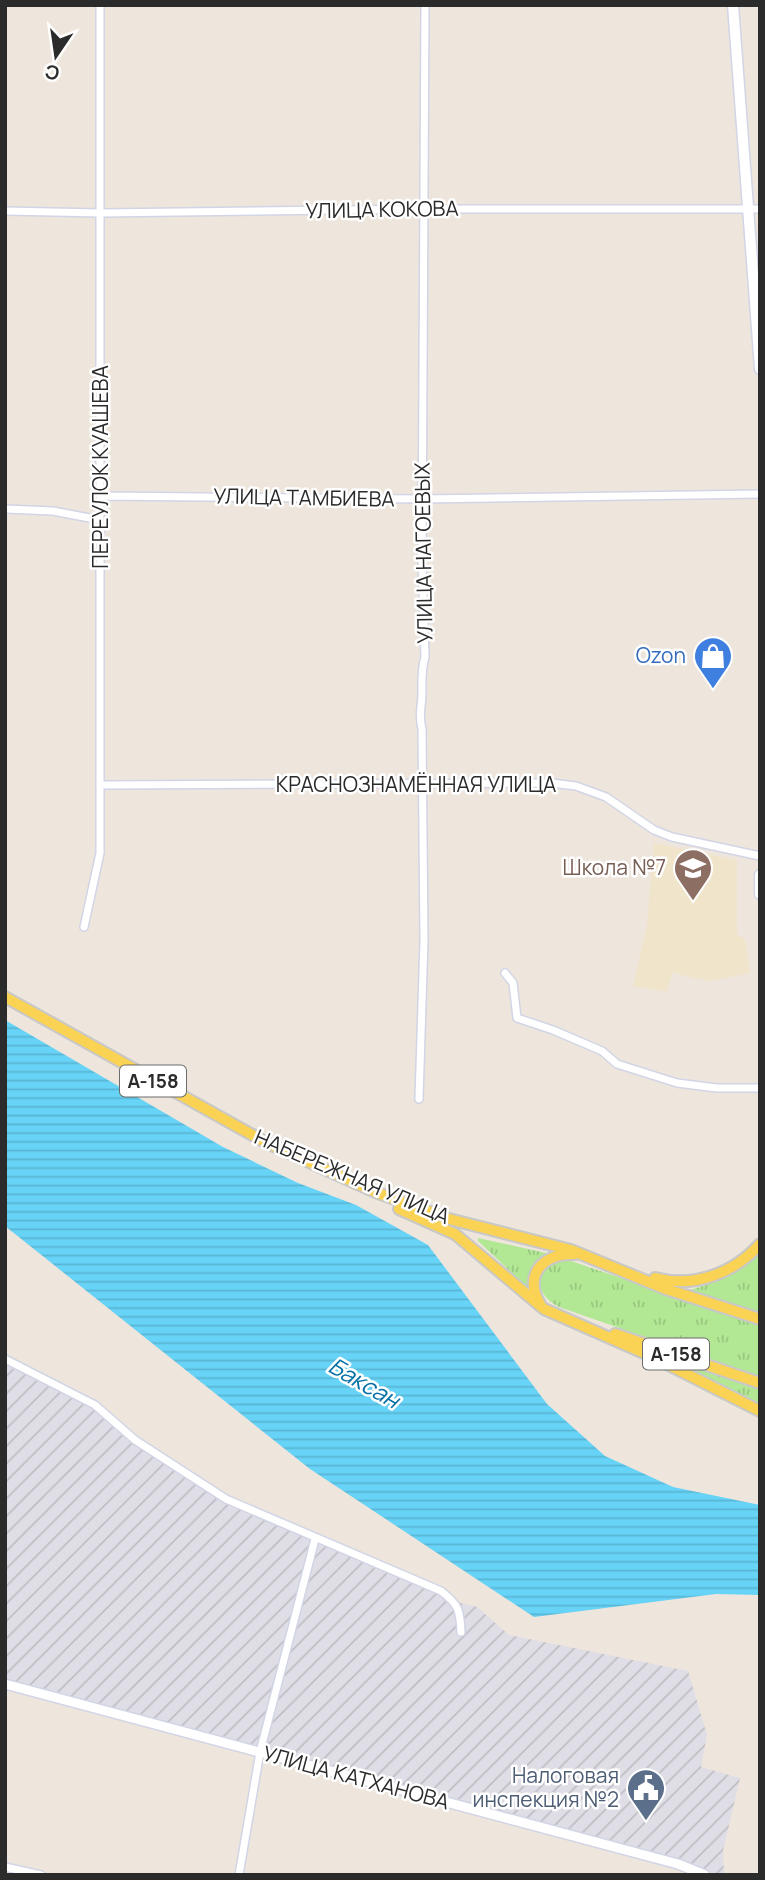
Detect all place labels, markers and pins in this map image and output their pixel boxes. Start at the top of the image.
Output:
shop icon: Ozon [692,635,734,690]
place label: Ozon [636,641,686,669]
school or university icon: Школа №7 [672,847,714,902]
place label: Школа №7 [563,853,666,881]
place label: Налоговая инспекция №2 [472,1761,619,1813]
public building icon: Налоговая инспекция №2 [625,1767,667,1822]

